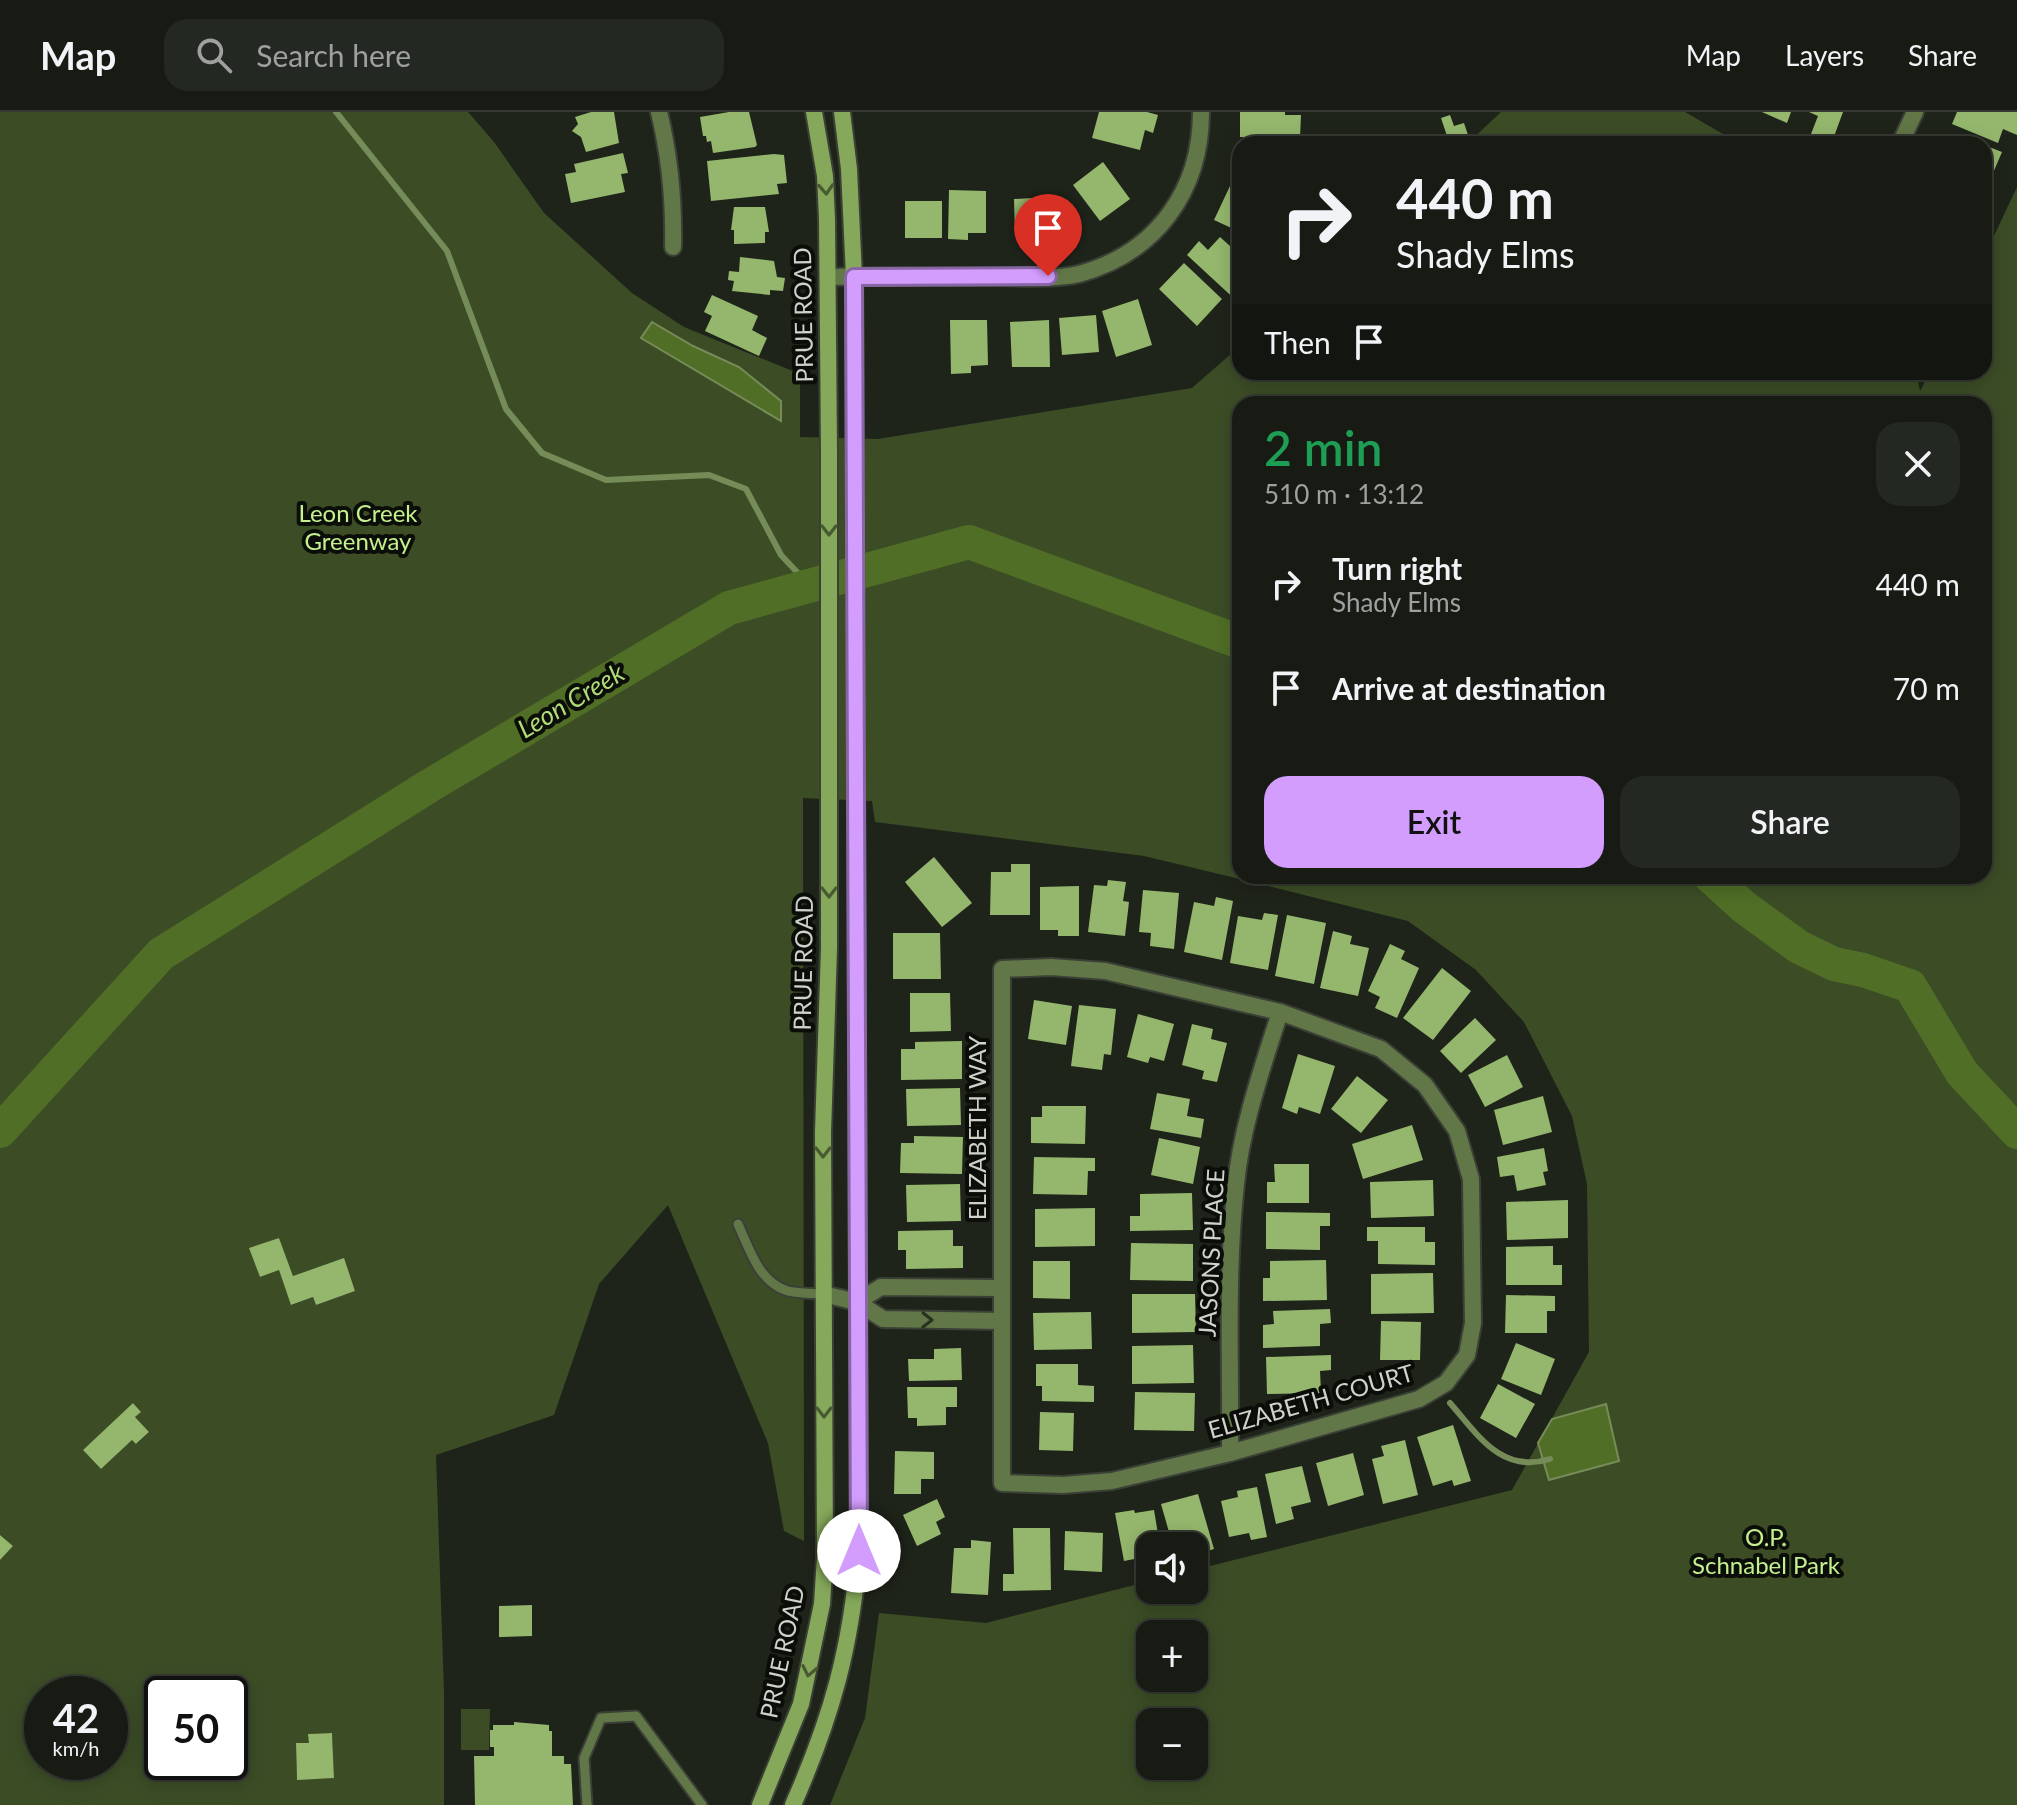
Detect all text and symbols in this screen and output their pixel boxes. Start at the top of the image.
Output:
search box [164,19,724,91]
text: Map [40,32,116,78]
icon: search [192,33,236,77]
text: Search here [256,37,411,73]
text: Map [1686,38,1741,72]
text: Layers [1785,38,1864,72]
text: Share [1908,38,1977,72]
text: 440 m [1396,164,1554,231]
icon: right [1264,168,1368,272]
one-way arrow [817,183,834,196]
pin [1014,194,1082,276]
icon: arrive [1026,206,1070,250]
text: Shady Elms [1396,232,1575,276]
street label: PRUE ROAD [787,247,818,383]
icon: arrive [1347,320,1391,364]
text: Then [1264,324,1331,360]
text: 2 min [1264,419,1382,476]
button: close [1876,422,1960,506]
text: 510 m · 13:12 [1264,478,1424,510]
park label: Leon Creek Greenway [298,498,418,555]
one-way arrow [820,524,838,537]
text: Turn right [1332,550,1462,586]
icon: right [1264,562,1308,606]
text: 440 m [1875,566,1960,602]
text: Shady Elms [1332,586,1461,618]
water label: Leon Creek [511,655,630,744]
icon: arrive [1264,666,1308,710]
text: Arrive at destination [1332,670,1606,706]
text: 70 m [1893,670,1960,706]
button: Exit [1264,776,1604,868]
button: Share [1620,776,1960,868]
one-way arrow [820,886,838,899]
street label: PRUE ROAD [787,895,818,1031]
street label: ELIZABETH WAY [962,1036,991,1220]
one-way arrow [814,1146,832,1159]
street label: JASONS PLACE [1192,1168,1229,1338]
one-way arrow [921,1311,934,1328]
street label: ELIZABETH COURT [1204,1357,1417,1444]
one-way arrow [815,1406,833,1419]
position arrow [817,1509,901,1593]
park label: O.P. Schnabel Park [1692,1522,1841,1579]
map controls [1136,1532,1208,1780]
button: sound [1136,1532,1208,1604]
street label: PRUE ROAD [753,1583,810,1721]
button: + [1136,1620,1208,1692]
one-way arrow [801,1663,818,1677]
speed limit sign: 50 [144,1676,248,1780]
text: 42 [53,1694,99,1742]
button: − [1136,1708,1208,1780]
text: km/h [53,1736,99,1760]

